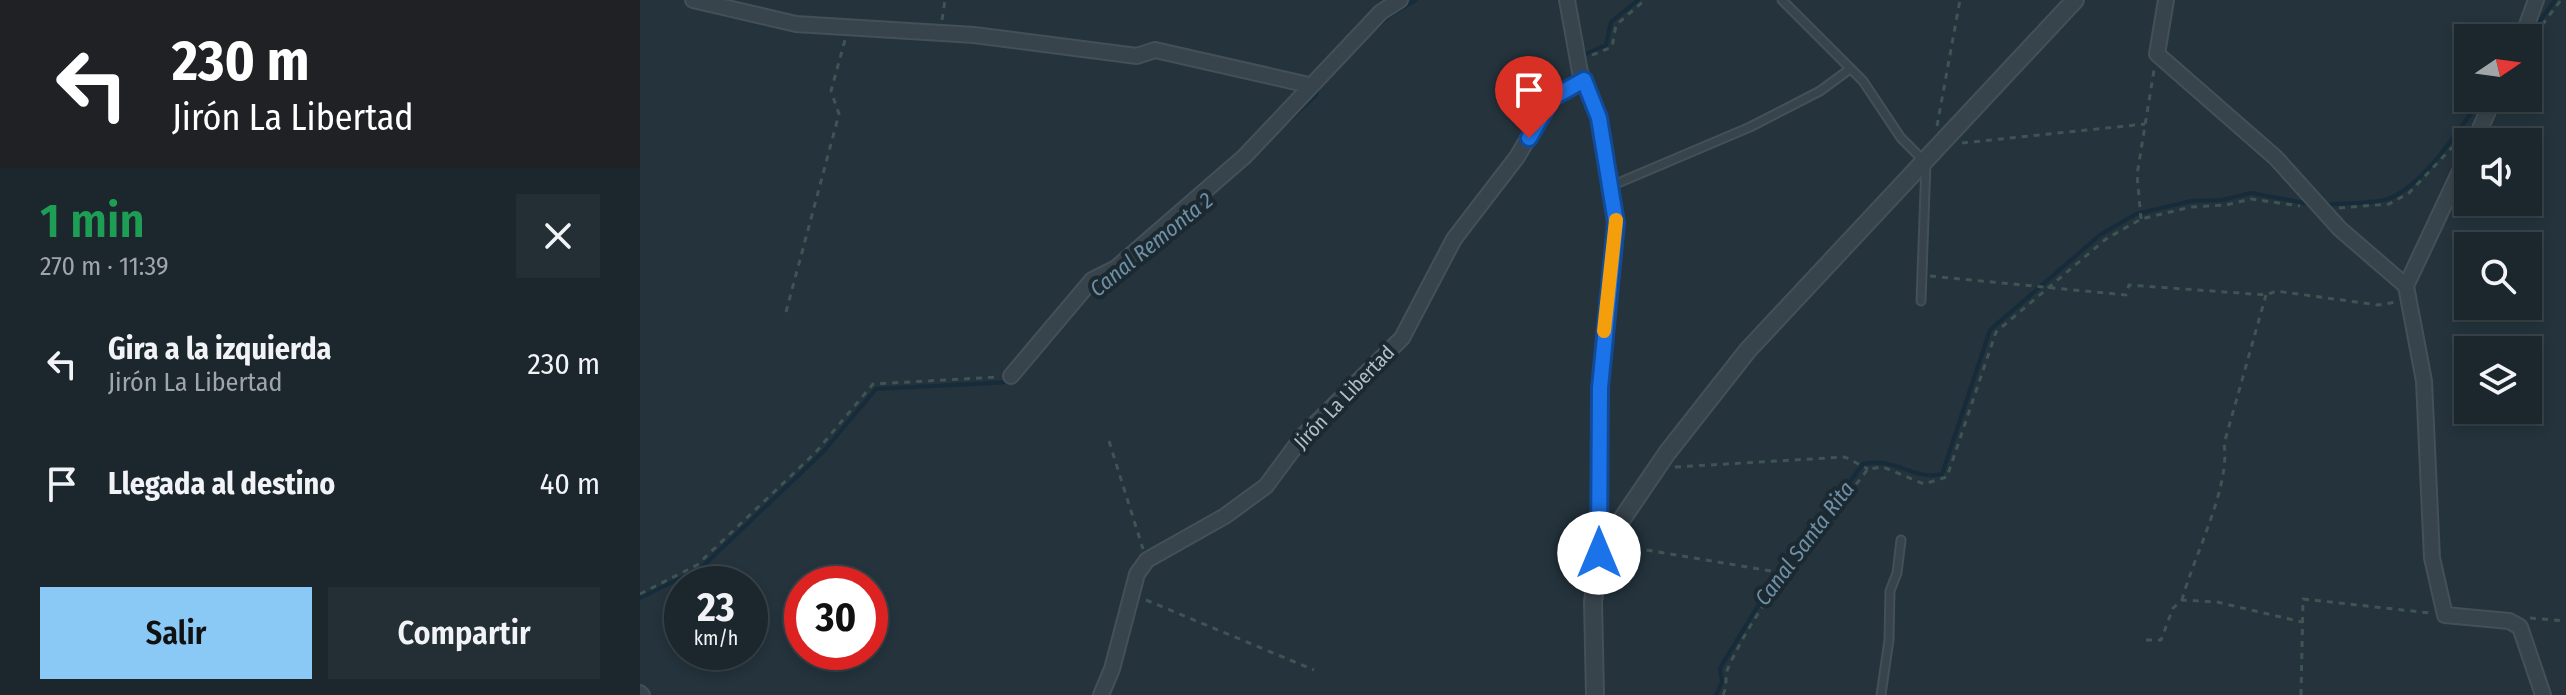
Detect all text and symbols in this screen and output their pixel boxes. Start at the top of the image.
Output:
north arrow [2454,24,2542,112]
map controls [2454,24,2542,424]
text: 230 m [172,28,309,95]
icon: left [40,32,144,136]
pin [1495,56,1563,138]
icon: arrive [1507,68,1551,112]
text: Jirón La Libertad [172,96,414,140]
button: sound [2454,128,2542,216]
water label: Canal Remonta 2 [1084,186,1219,302]
text: 1 min [40,192,145,250]
button: close [516,194,600,278]
button: search [2454,232,2542,320]
text: 270 m · 11:39 [40,251,169,282]
text: Gira a la izquierda [108,331,331,367]
button: layers [2454,336,2542,424]
street label: Jirón La Libertad [1289,340,1399,454]
icon: left [40,342,84,386]
text: 230 m [528,346,600,382]
text: Jirón La Libertad [108,367,283,398]
icon: arrive [40,462,84,506]
text: Llegada al destino [108,466,335,502]
text: 40 m [540,466,600,502]
water label: Canal Santa Rita [1749,476,1860,611]
position arrow [1557,511,1641,595]
speed limit sign: 30 [784,566,888,670]
text: 23 [697,584,735,632]
button: Salir [40,587,312,679]
button: Compartir [328,587,600,679]
text: km/h [694,626,738,650]

